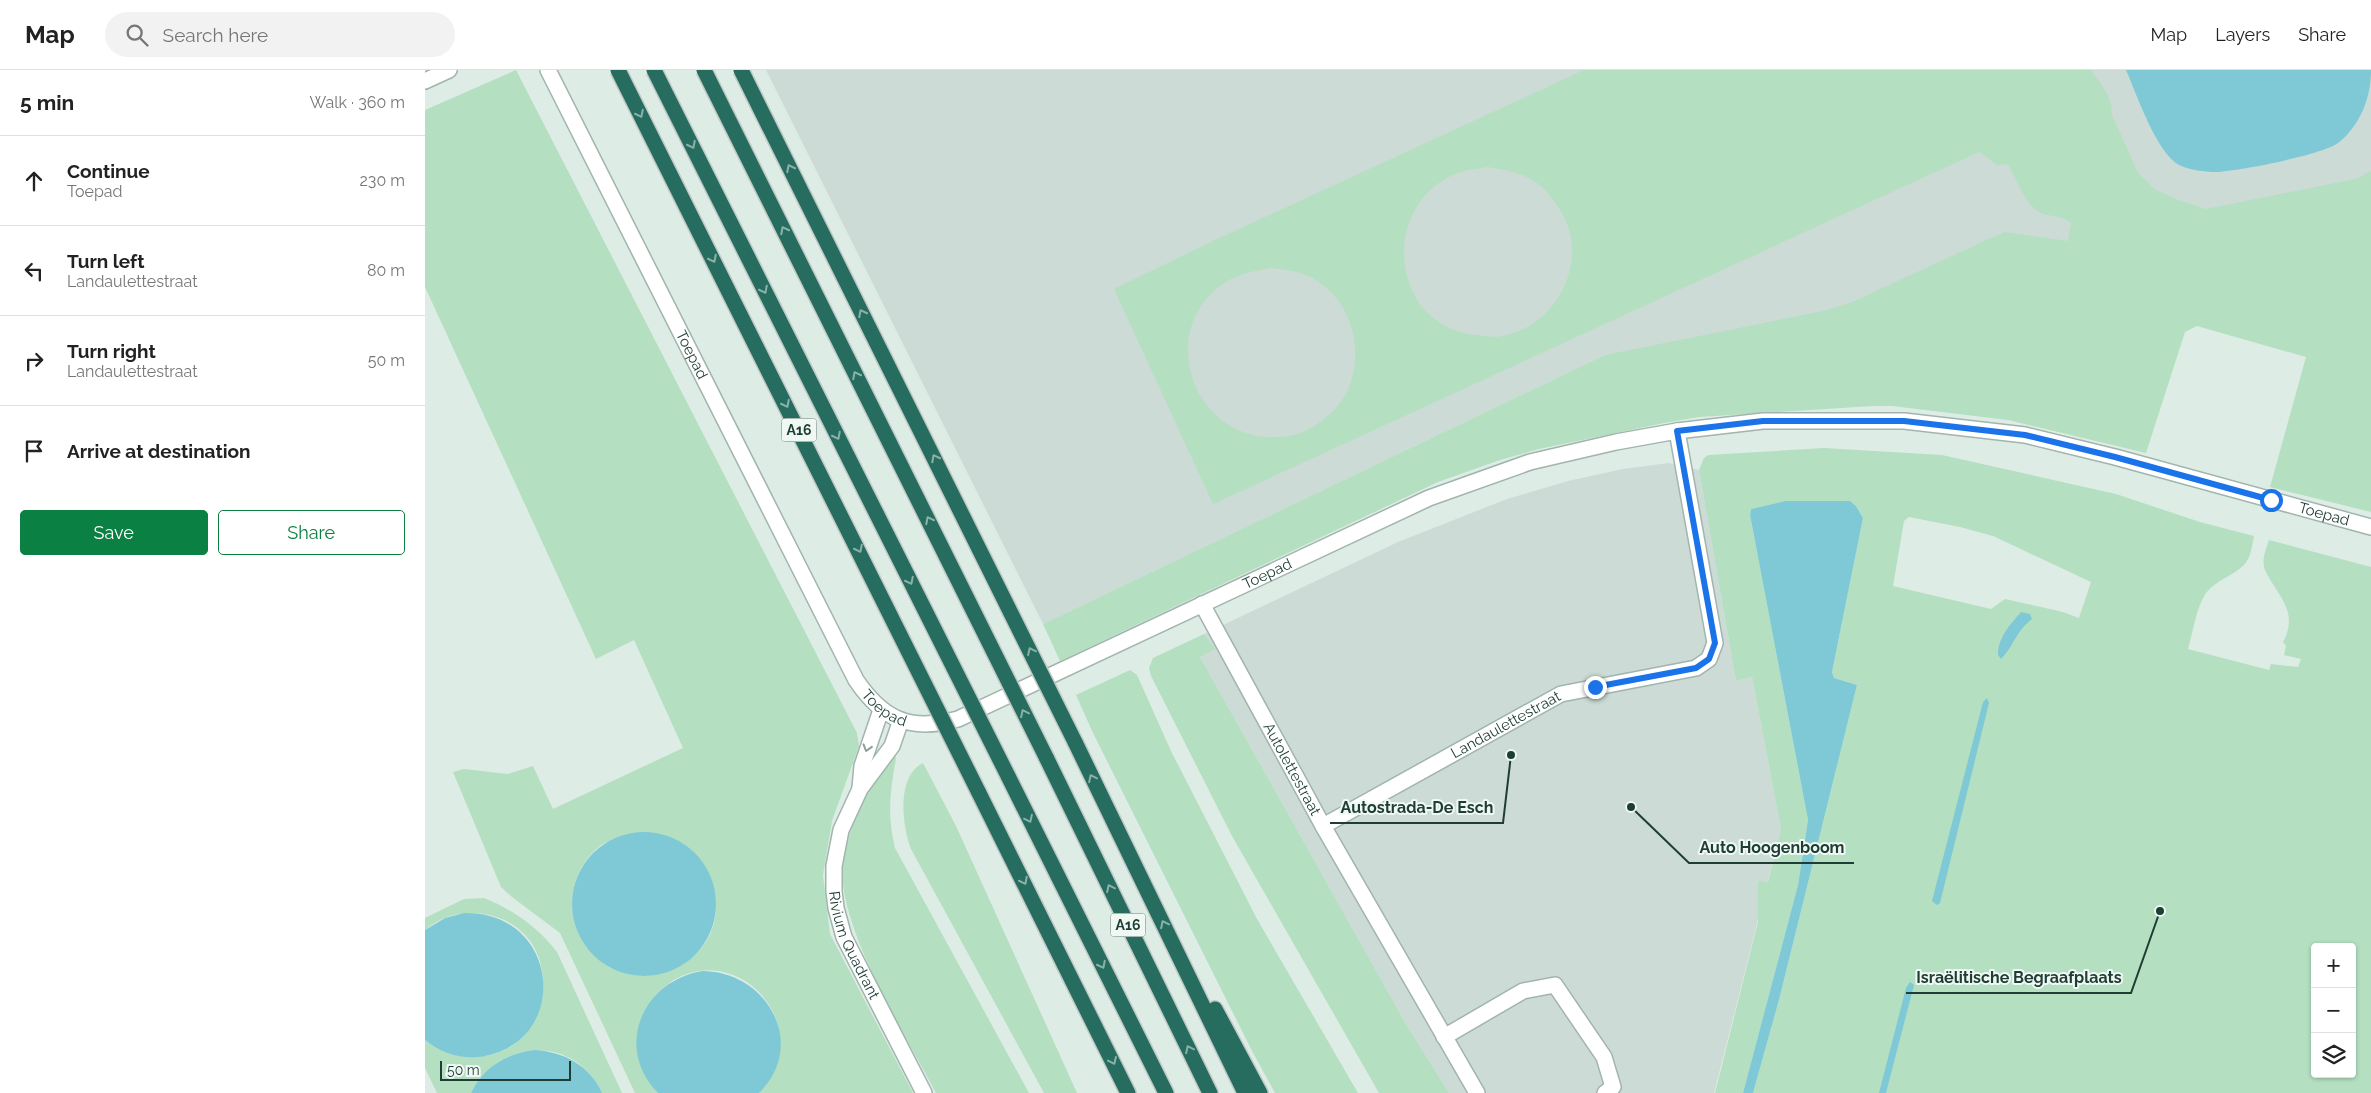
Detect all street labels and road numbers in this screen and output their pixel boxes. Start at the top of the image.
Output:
street label: Toepad [672,327,712,382]
road number: A16 [781,418,817,442]
street label: Toepad [2297,499,2352,530]
street label: Toepad [1240,555,1295,593]
street label: Toepad [858,686,909,730]
street label: Landaulettestraat [1448,687,1564,762]
street label: Autolettestraat [1259,719,1325,819]
street label: Rivium Quadrant [825,890,883,1002]
road number: A16 [1111,914,1145,936]

